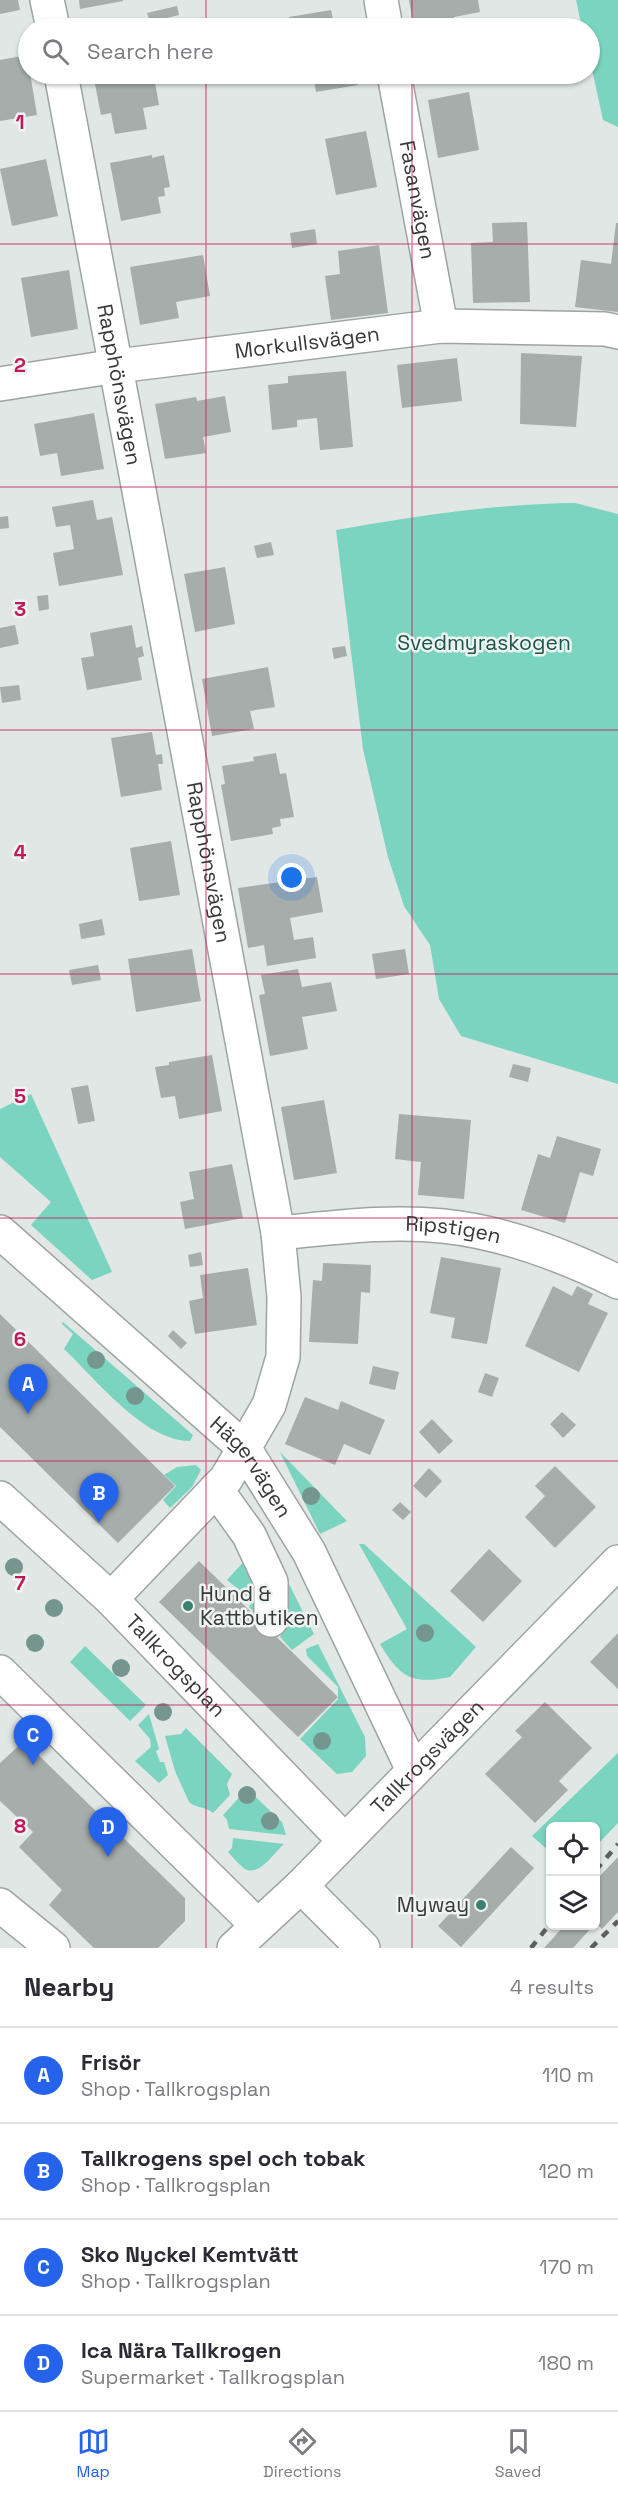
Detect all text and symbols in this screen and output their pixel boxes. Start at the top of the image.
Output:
search box [18,18,600,84]
icon: search [39,35,72,68]
text: Search here [87,37,214,65]
text: 1 [15,109,25,135]
street label: Fasanvägen [394,138,442,261]
street label: Rapphönsvägen [91,302,148,467]
street label: Morkullsvägen [233,320,381,364]
text: 2 [14,352,26,378]
text: 3 [14,596,26,622]
park label: Svedmyraskogen [397,629,571,656]
street label: Rapphönsvägen [181,779,237,945]
text: 4 [14,839,27,865]
your location [277,863,306,892]
text: 5 [14,1083,26,1109]
street label: Ripstigen [405,1210,504,1249]
text: 6 [14,1326,26,1352]
pin: A [9,1364,48,1414]
street label: Hägervägen [204,1410,298,1522]
pin: B [80,1474,118,1523]
text: 7 [14,1570,26,1596]
place label: Hund & Kattbutiken [200,1580,319,1631]
marker: Hund & Kattbutiken [181,1599,195,1613]
street label: Tallkrogsplan [120,1608,232,1723]
street label: Tallkrogsvägen [365,1693,489,1820]
pin: C [14,1716,52,1765]
pin: D [88,1808,128,1857]
text: 8 [14,1813,26,1839]
map controls [546,1822,600,1930]
button: locate [546,1822,600,1876]
button: layers [546,1876,600,1930]
place label: Myway [397,1891,469,1918]
marker: Myway [474,1898,488,1912]
text: Nearby [24,1970,114,2004]
text: 4 results [510,1974,594,2000]
text: Frisör [81,2048,141,2076]
text: A [37,2062,50,2088]
text: 110 m [542,2062,594,2088]
text: Shop · Tallkrogsplan [81,2076,271,2102]
text: Tallkrogens spel och tobak [81,2144,366,2172]
text: B [37,2158,50,2184]
text: 120 m [538,2158,594,2184]
text: Shop · Tallkrogsplan [81,2172,271,2198]
text: Sko Nyckel Kemtvätt [81,2240,299,2268]
text: C [37,2254,50,2280]
text: 170 m [539,2254,594,2280]
text: Shop · Tallkrogsplan [81,2268,271,2294]
text: Ica Nära Tallkrogen [81,2336,282,2364]
text: D [37,2350,50,2376]
text: 180 m [538,2350,594,2376]
text: Supermarket · Tallkrogsplan [81,2364,345,2390]
tab: Map [77,2425,110,2482]
tab: Directions [263,2425,342,2482]
tab: Saved [495,2425,541,2482]

